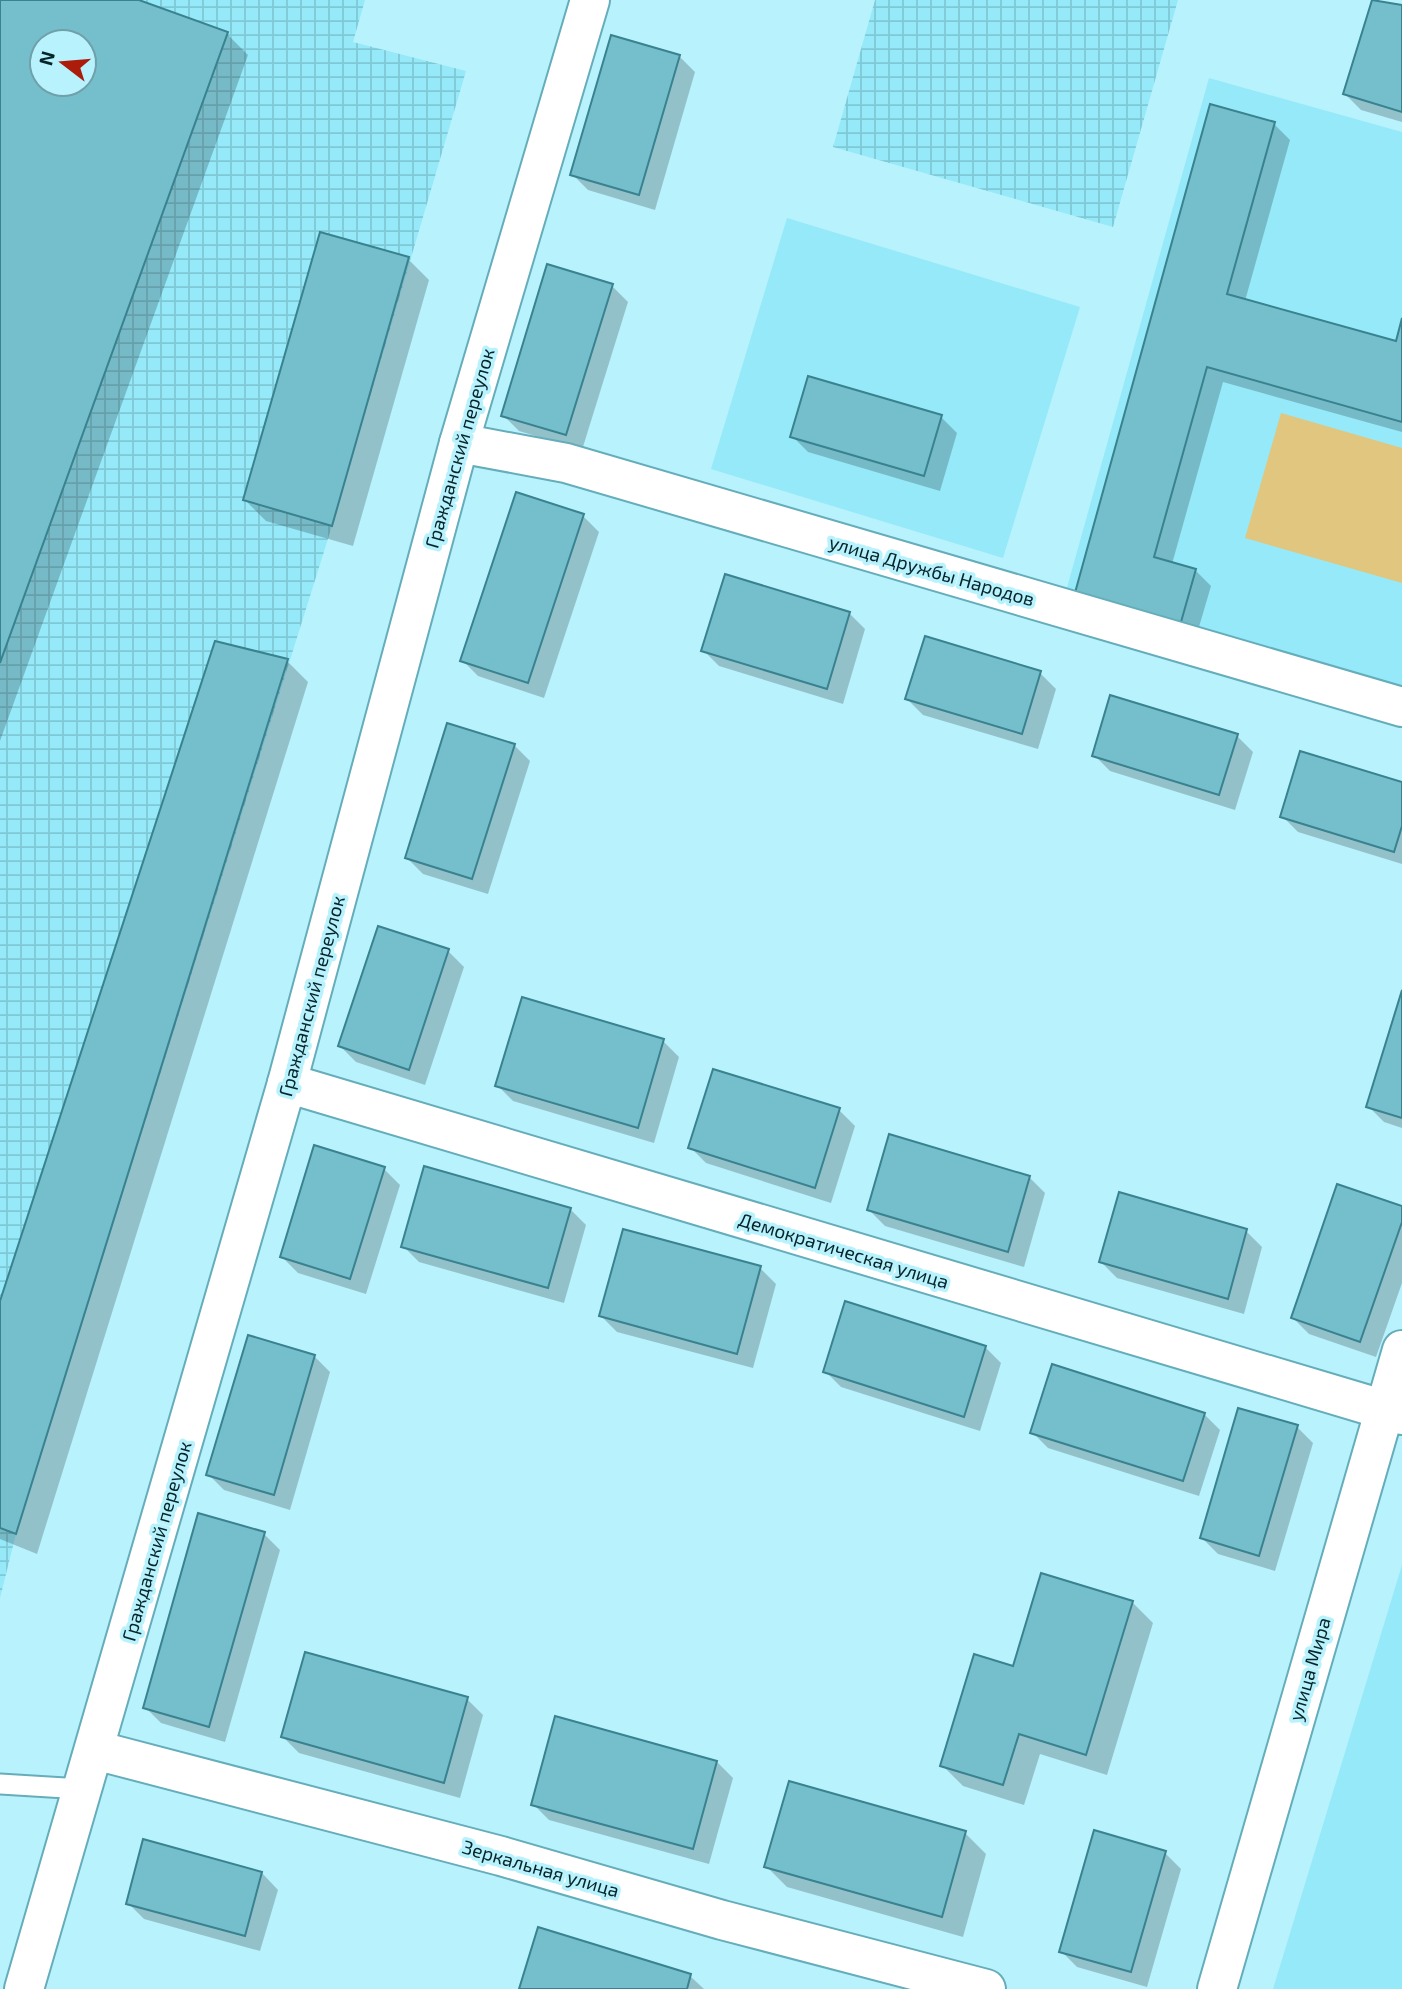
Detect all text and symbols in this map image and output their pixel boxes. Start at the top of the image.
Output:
north arrow [28,28,98,98]
text: N [33,48,59,68]
street label: Гражданский переулок [419,345,500,551]
street label: улица Дружбы Народов [826,530,1037,611]
street label: Гражданский переулок [273,893,350,1099]
street label: Демократическая улица [736,1207,952,1294]
street label: Гражданский переулок [116,1438,197,1644]
street label: улица Мира [1283,1615,1336,1724]
street label: Зеркальная улица [460,1835,622,1902]

